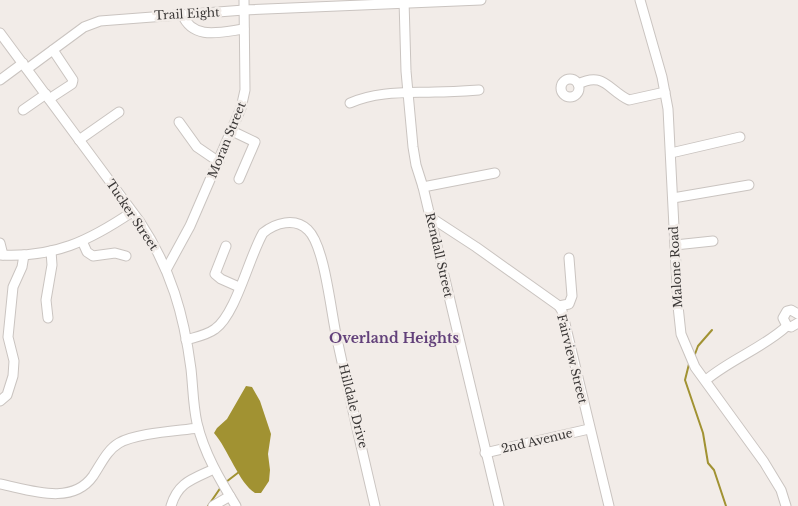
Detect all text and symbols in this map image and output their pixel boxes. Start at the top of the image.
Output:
street label: Trail Eight [154,4,220,23]
street label: Moran Street [204,99,249,180]
street label: Tucker Street [103,176,162,253]
street label: Rendall Street [422,211,457,299]
street label: Malone Road [666,226,685,308]
street label: Fairview Street [554,313,591,406]
district label: Overland Heights [329,329,459,347]
street label: Hilldale Drive [336,362,371,450]
street label: 2nd Avenue [500,425,574,456]

